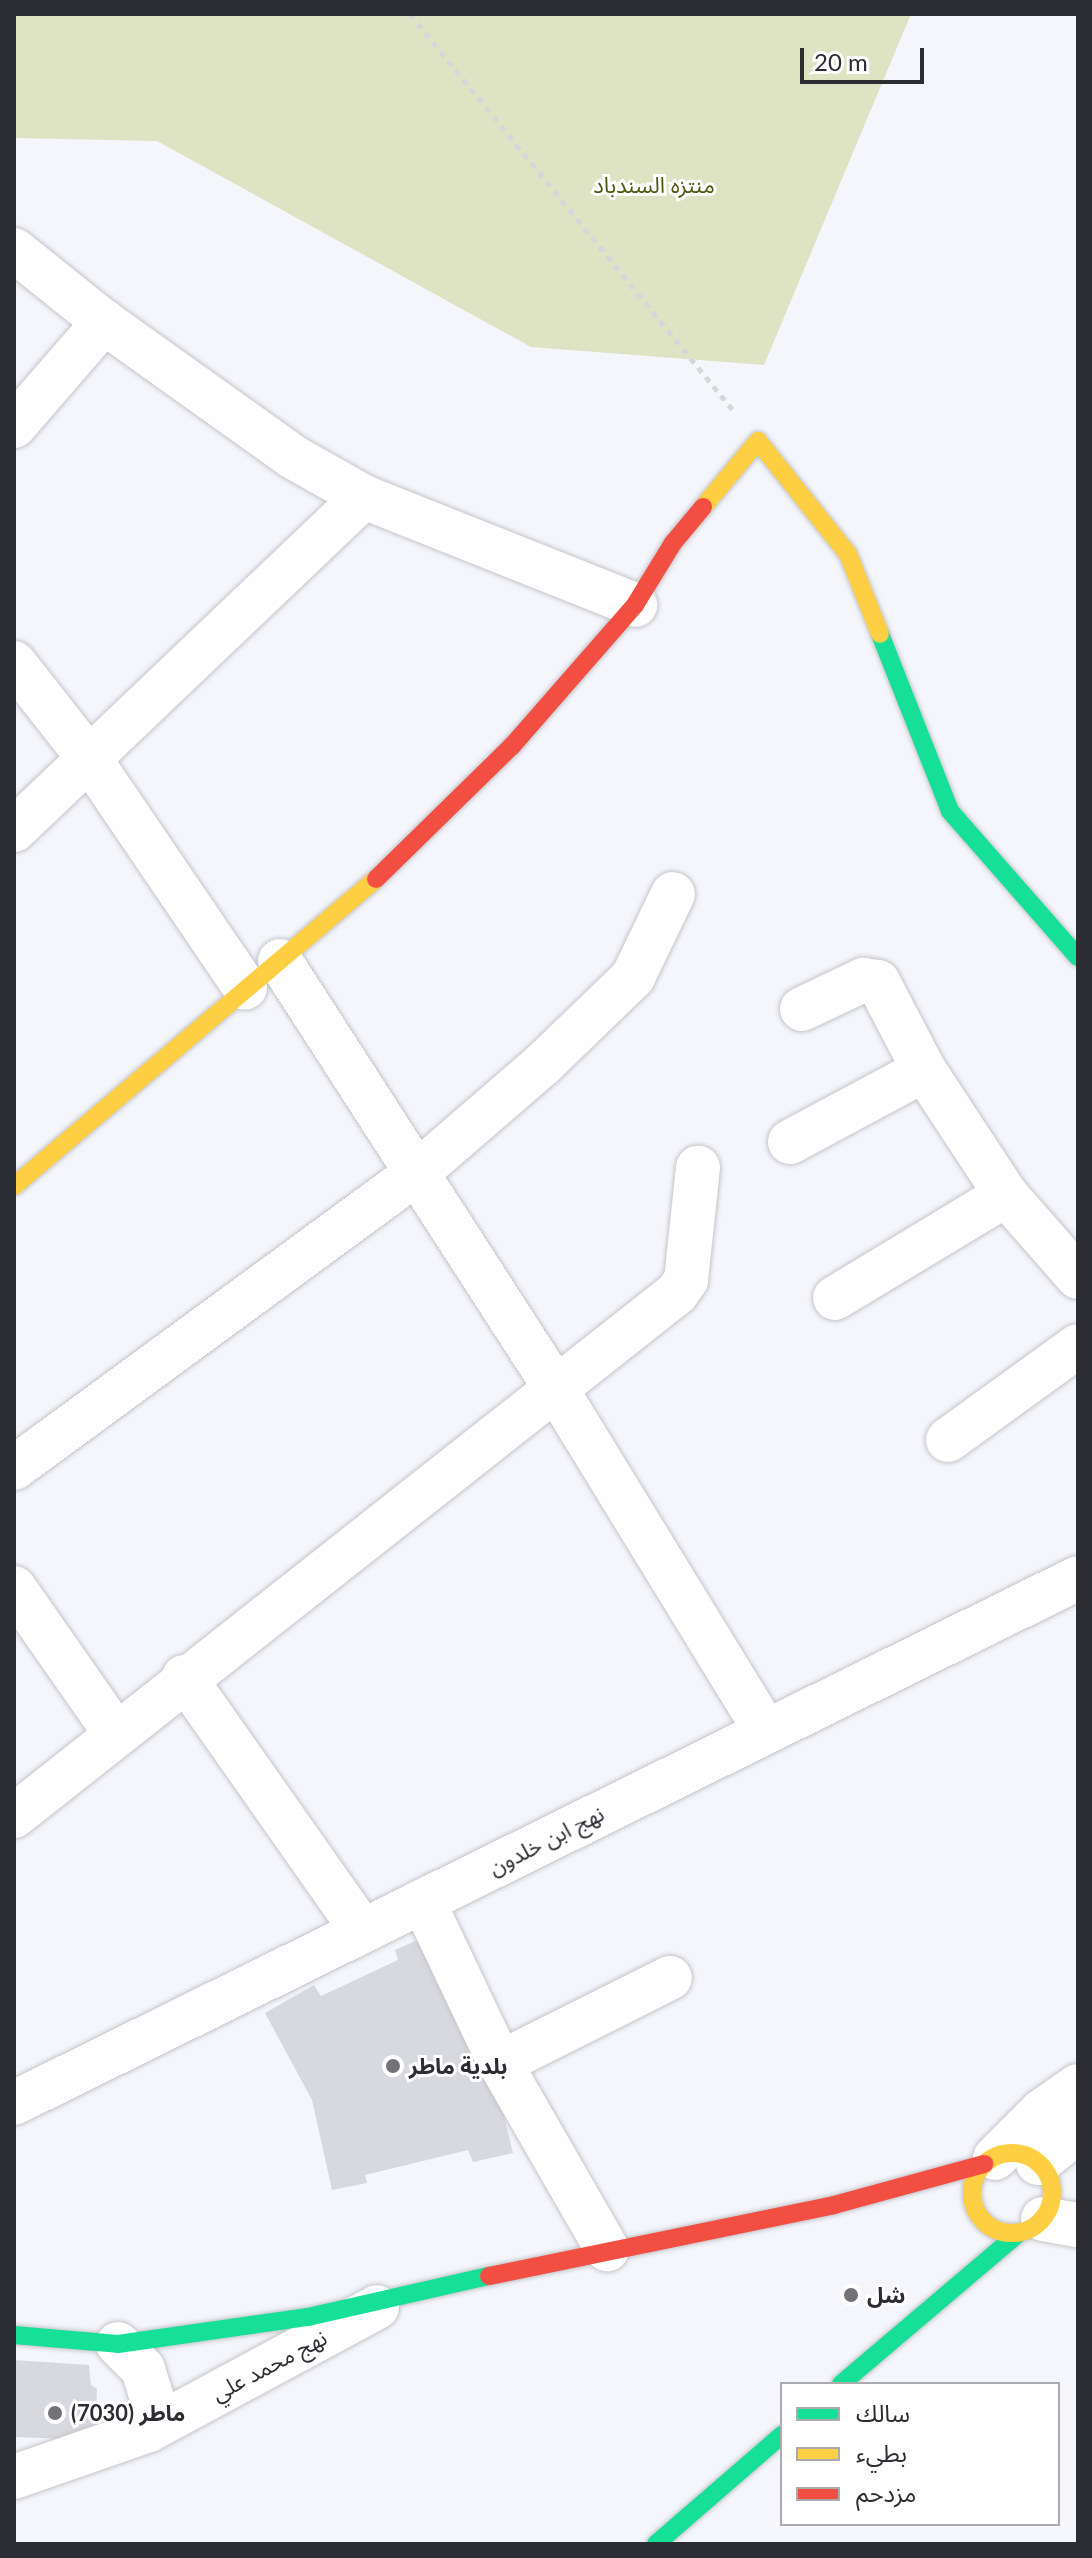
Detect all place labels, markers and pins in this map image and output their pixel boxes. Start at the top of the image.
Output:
place label: بلدية ماطر [409,2053,507,2079]
marker: بلدية ماطر [384,2057,402,2075]
place label: شل [867,2282,905,2308]
marker: شل [842,2286,860,2304]
place label: ماطر (7030) [71,2400,185,2426]
marker: ماطر (7030) [46,2404,64,2422]

